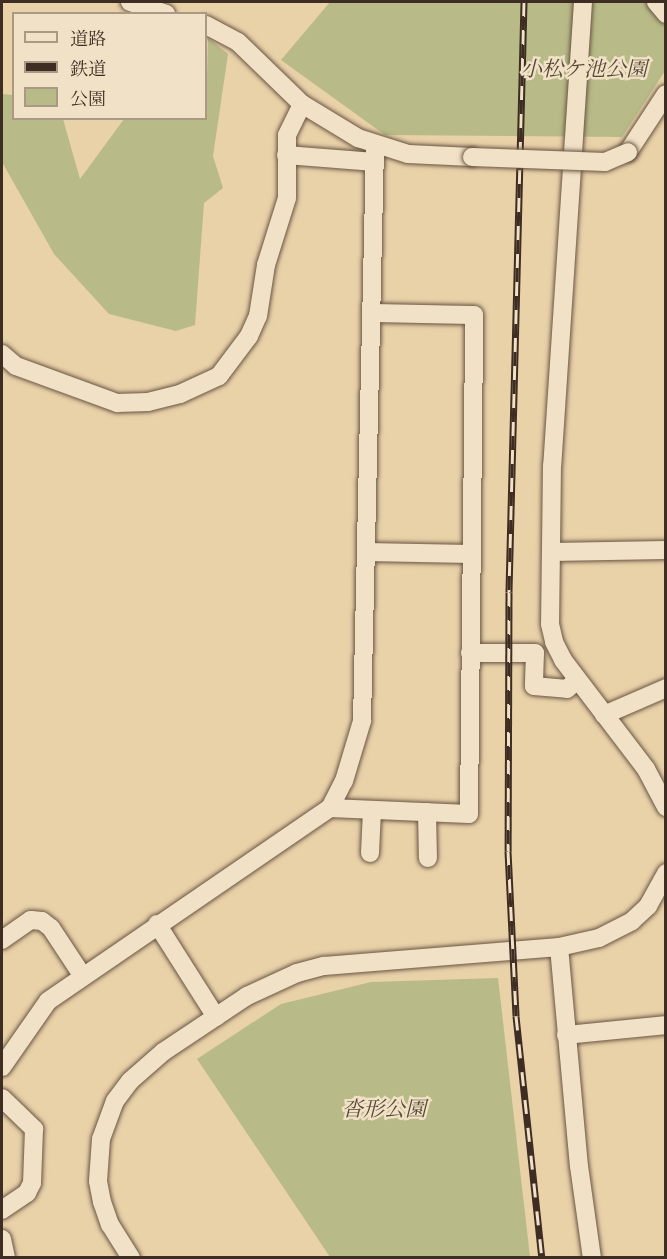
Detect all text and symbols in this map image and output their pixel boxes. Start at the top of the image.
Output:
legend [12,12,207,120]
text: 道路 [70,28,106,50]
park label: 小松ケ池公園 [521,56,647,82]
text: 鉄道 [70,58,106,80]
text: 公園 [70,88,106,110]
park label: 沓形公園 [342,1096,426,1122]

